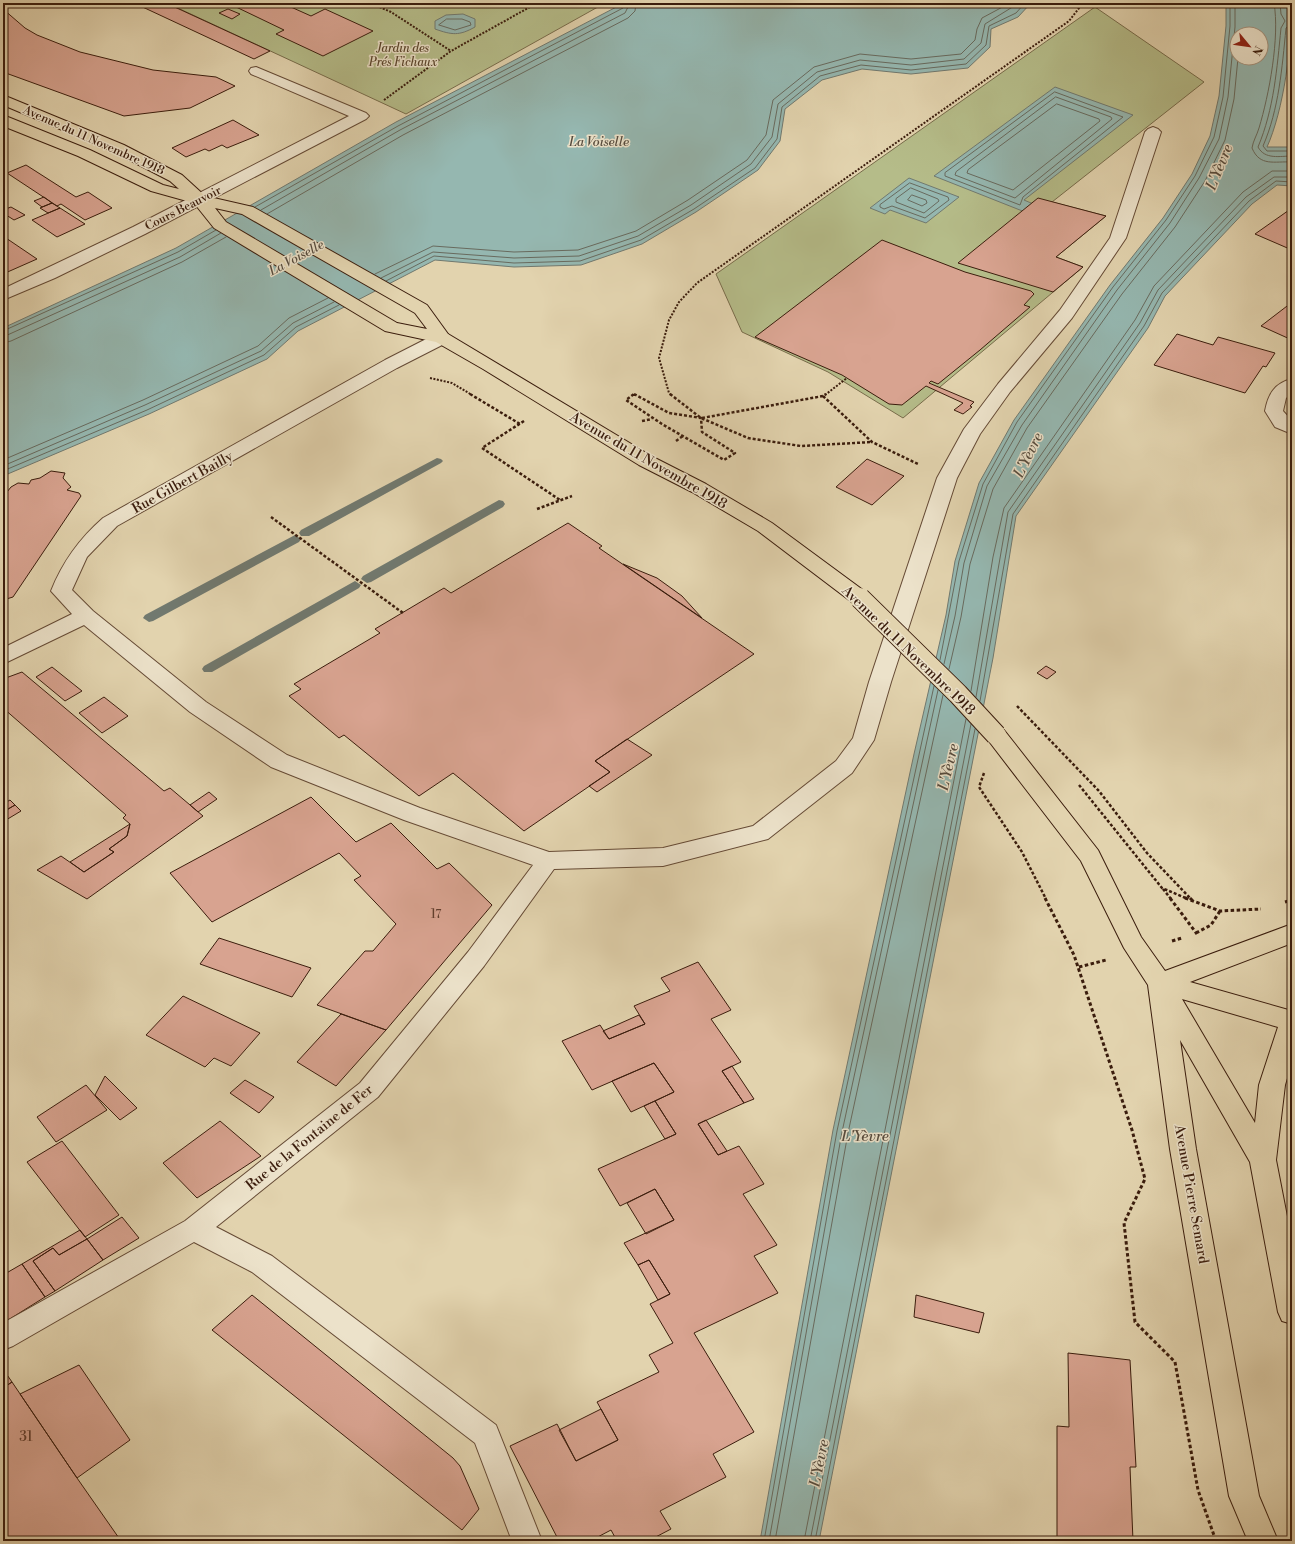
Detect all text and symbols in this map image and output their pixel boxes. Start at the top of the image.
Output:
north arrow [1229,26,1269,66]
park label: Jardin des Prés Fichaux [368,41,438,70]
text: N [1248,43,1265,58]
street label: Avenue du 11 Novembre 1918 [20,102,167,178]
water label: La Voiselle [568,134,629,150]
water label: L'Yèvre [1201,141,1237,194]
street label: Cours Beauvoir [143,183,224,234]
water label: La Voiselle [265,237,327,280]
street label: Avenue du 11 Novembre 1918 [566,408,730,513]
water label: L'Yèvre [1009,430,1047,482]
street label: Rue Gilbert Bailly [129,448,236,518]
street label: Avenue du 11 Novembre 1918 [837,581,979,719]
water label: L'Yèvre [934,742,963,793]
house number: 17 [431,907,441,922]
street label: Rue de la Fontaine de Fer [242,1081,377,1195]
street label: Avenue Pierre Semard [1170,1122,1212,1265]
water label: L'Yèvre [840,1127,889,1146]
house number: 31 [19,1428,33,1446]
water label: L'Yèvre [805,1438,833,1489]

